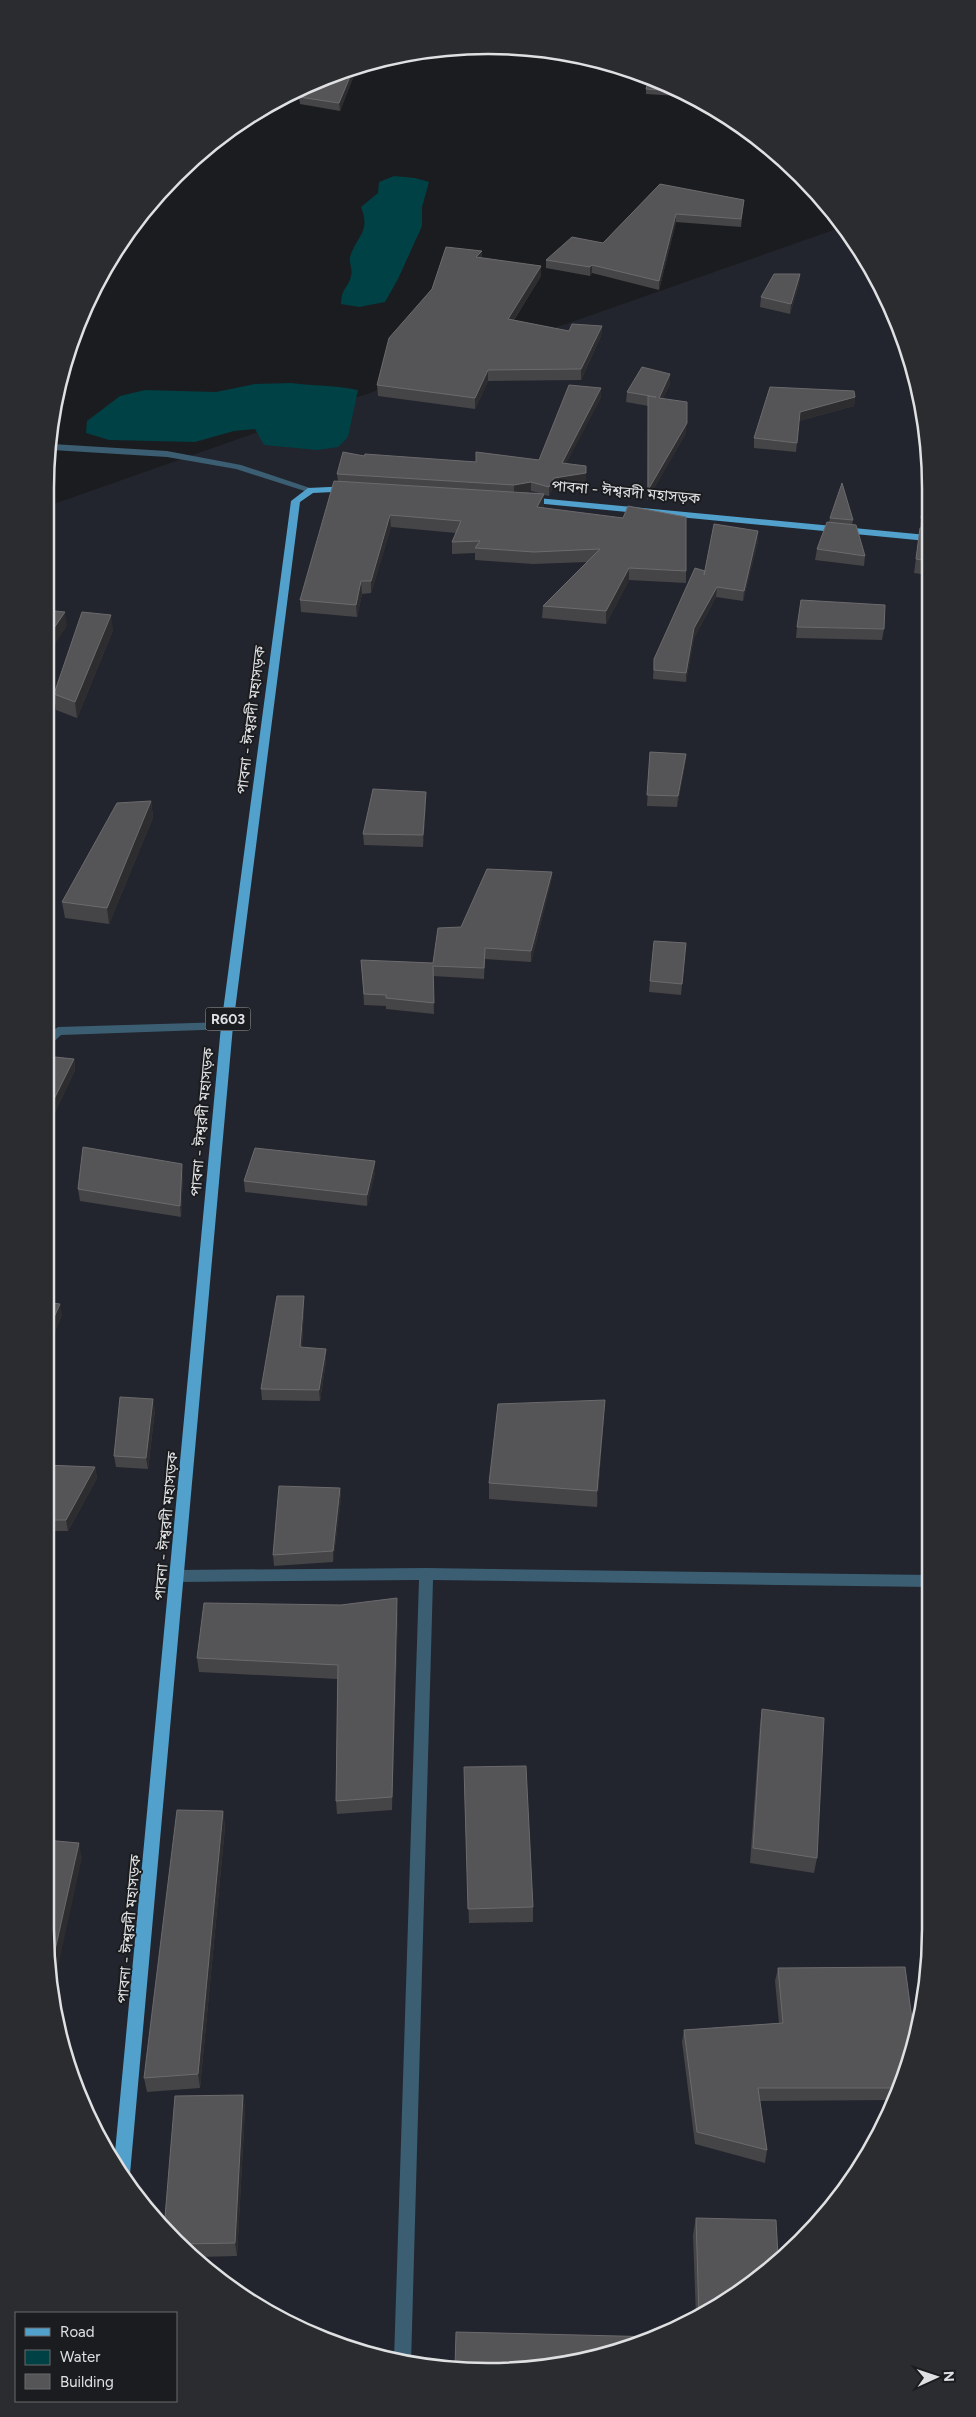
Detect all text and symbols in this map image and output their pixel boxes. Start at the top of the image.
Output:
street label: পাবনা - ঈশ্বরদী মহাসড়ক [551,477,702,508]
street label: পাবনা - ঈশ্বরদী মহাসড়ক [233,644,269,795]
road number: R603 [206,1008,250,1030]
street label: পাবনা - ঈশ্বরদী মহাসড়ক [187,1046,218,1197]
street label: পাবনা - ঈশ্বরদী মহাসড়ক [151,1450,182,1601]
street label: পাবনা - ঈশ্বরদী মহাসড়ক [114,1853,145,2004]
legend [15,2312,178,2402]
text: Road [60,2323,95,2341]
text: Water [60,2348,100,2366]
north arrow [911,2352,961,2402]
text: N [940,2370,957,2382]
text: Building [60,2373,114,2391]

